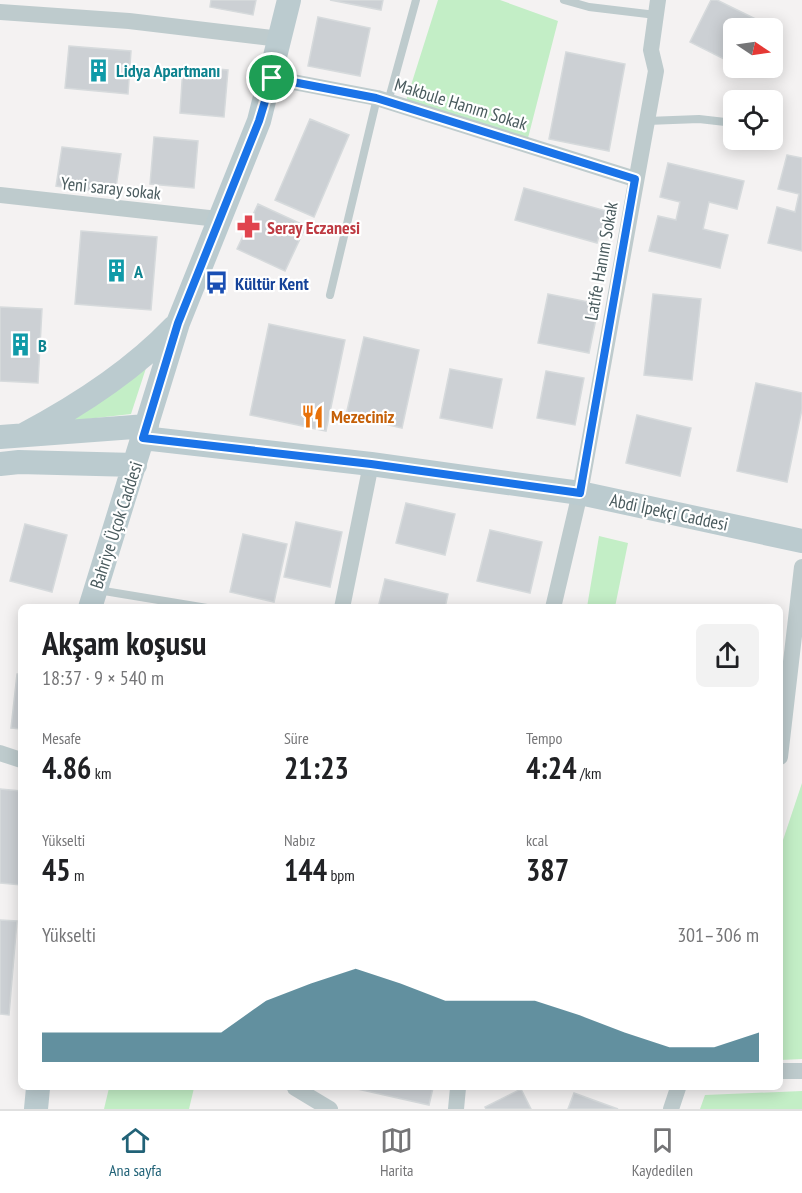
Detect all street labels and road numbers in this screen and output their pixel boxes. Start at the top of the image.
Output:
street label: Makbule Hanım Sokak [392,73,530,135]
street label: Yeni saray sokak [60,171,162,205]
street label: Latife Hanım Sokak [579,200,623,322]
street label: Bahriye Üçok Caddesi [85,459,147,591]
street label: Abdi İpekçi Caddesi [608,488,730,536]

